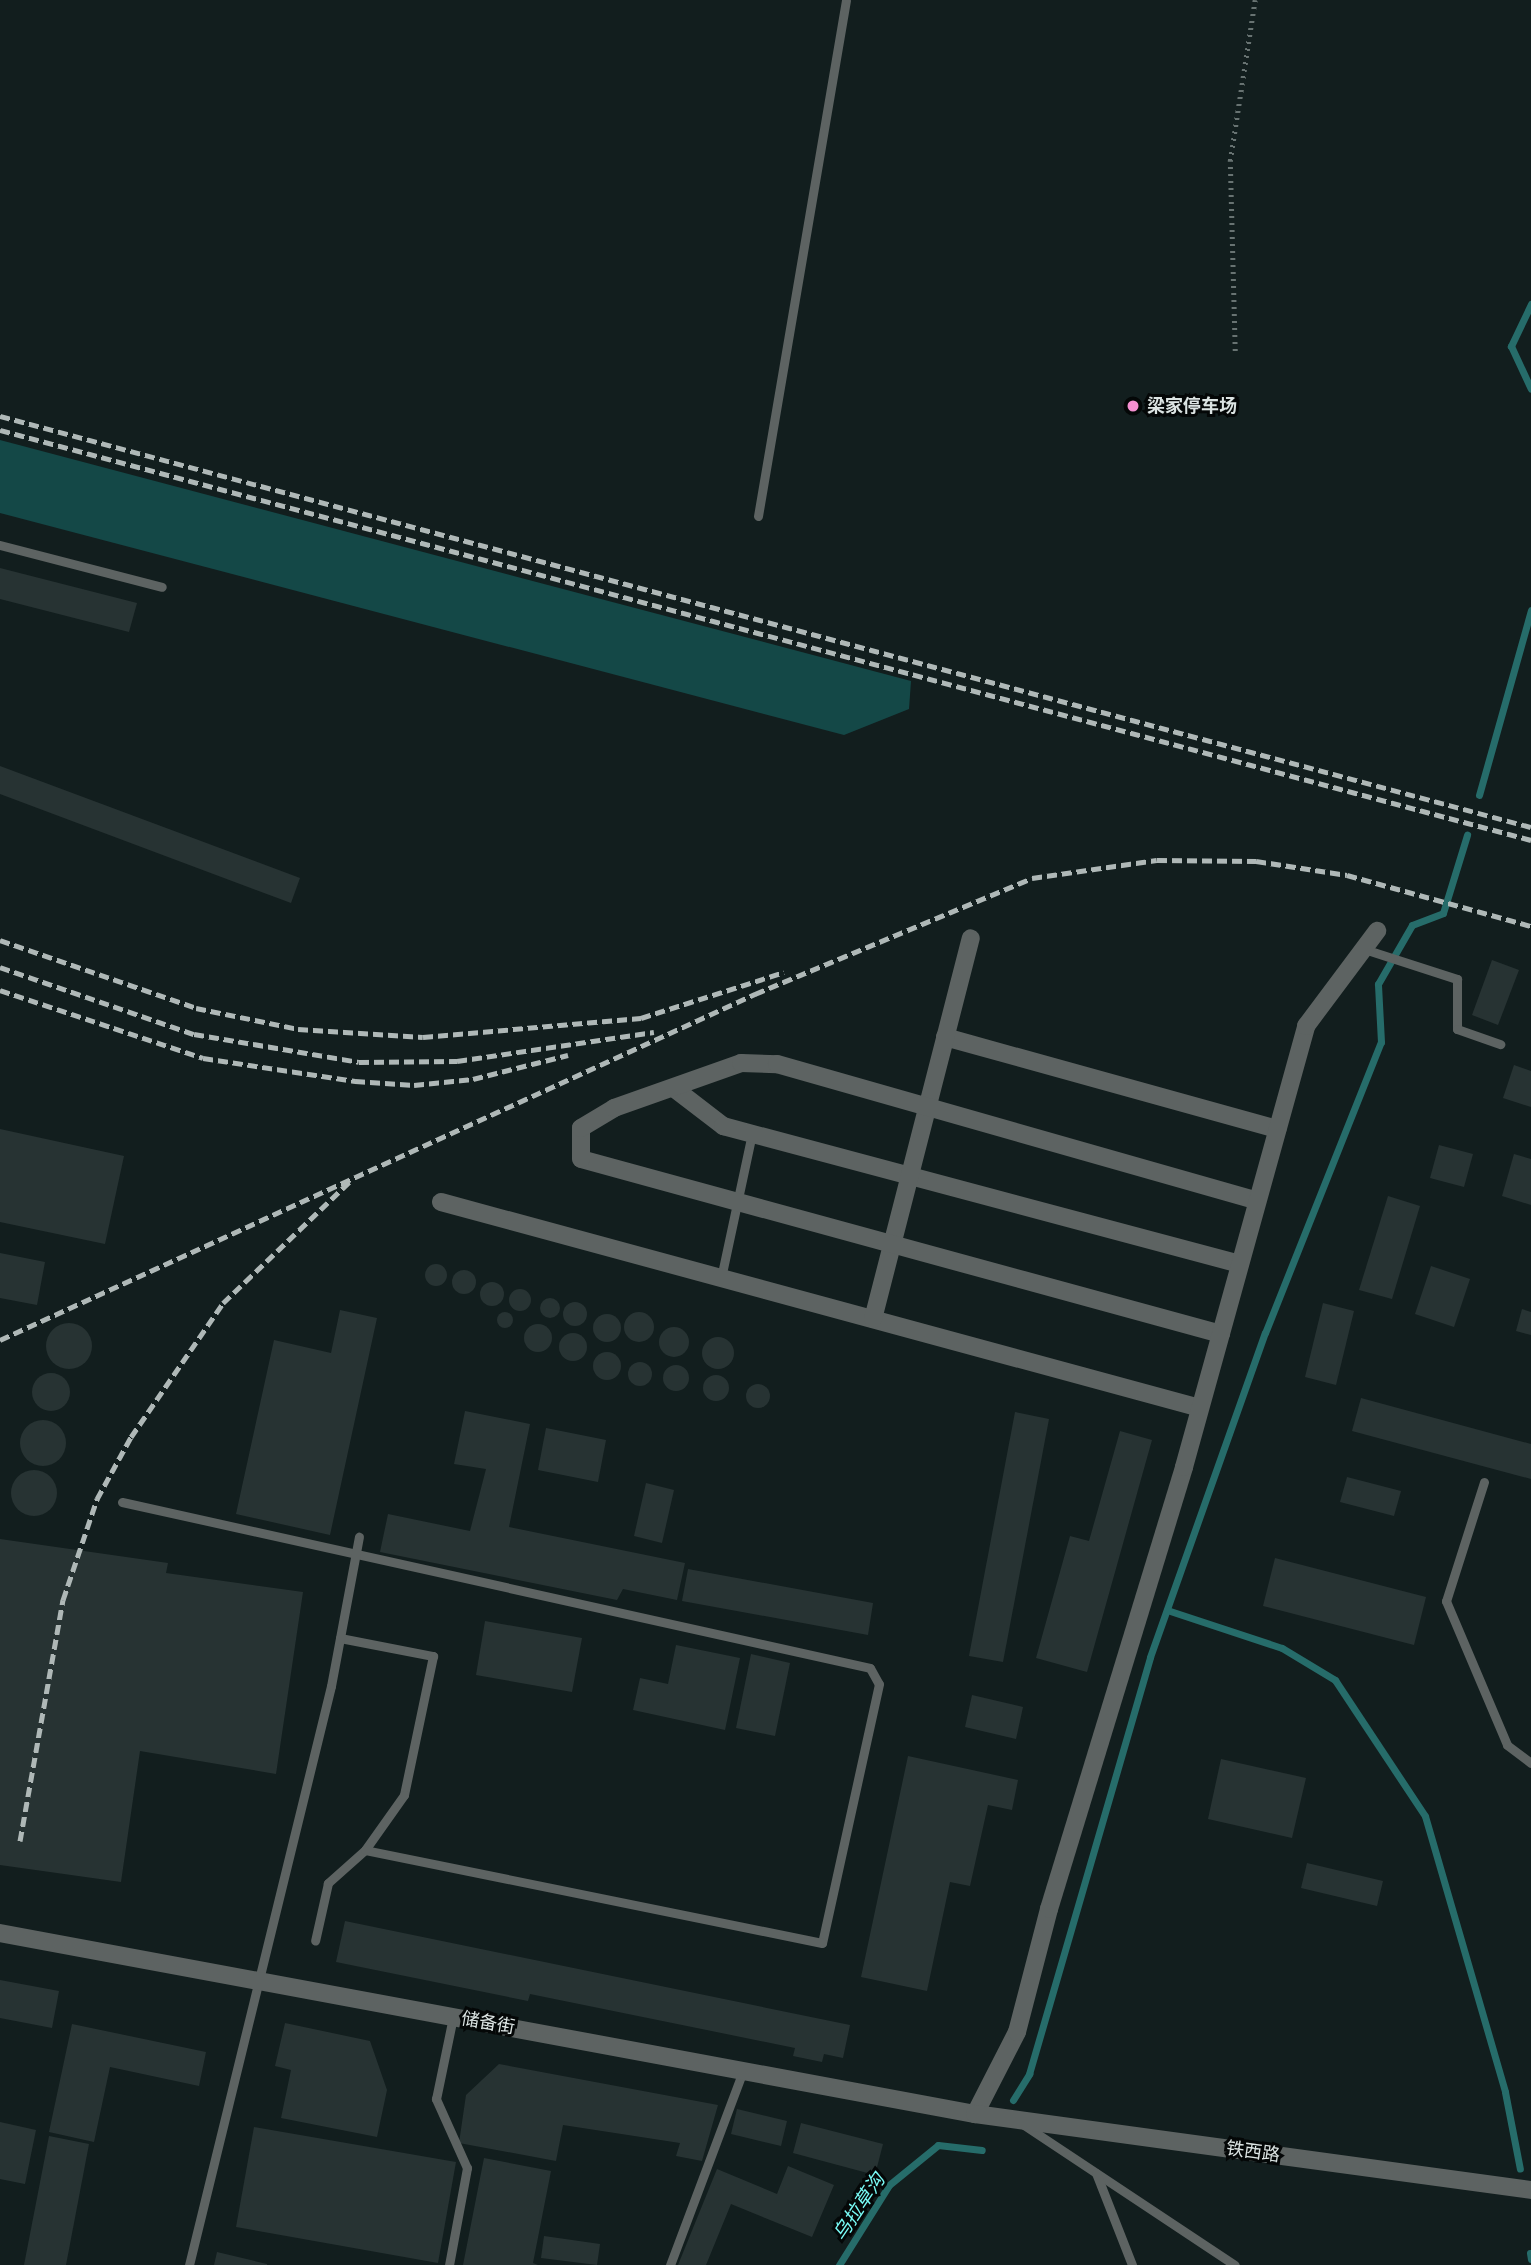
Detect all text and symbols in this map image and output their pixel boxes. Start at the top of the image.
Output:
place label: 梁家停车场 [1147,395,1237,417]
marker: 梁家停车场 [1125,398,1141,414]
street label: 储备街 [460,2008,516,2038]
street label: 铁西路 [1225,2138,1281,2166]
water label: 乌拉草沟 [828,2169,890,2245]

